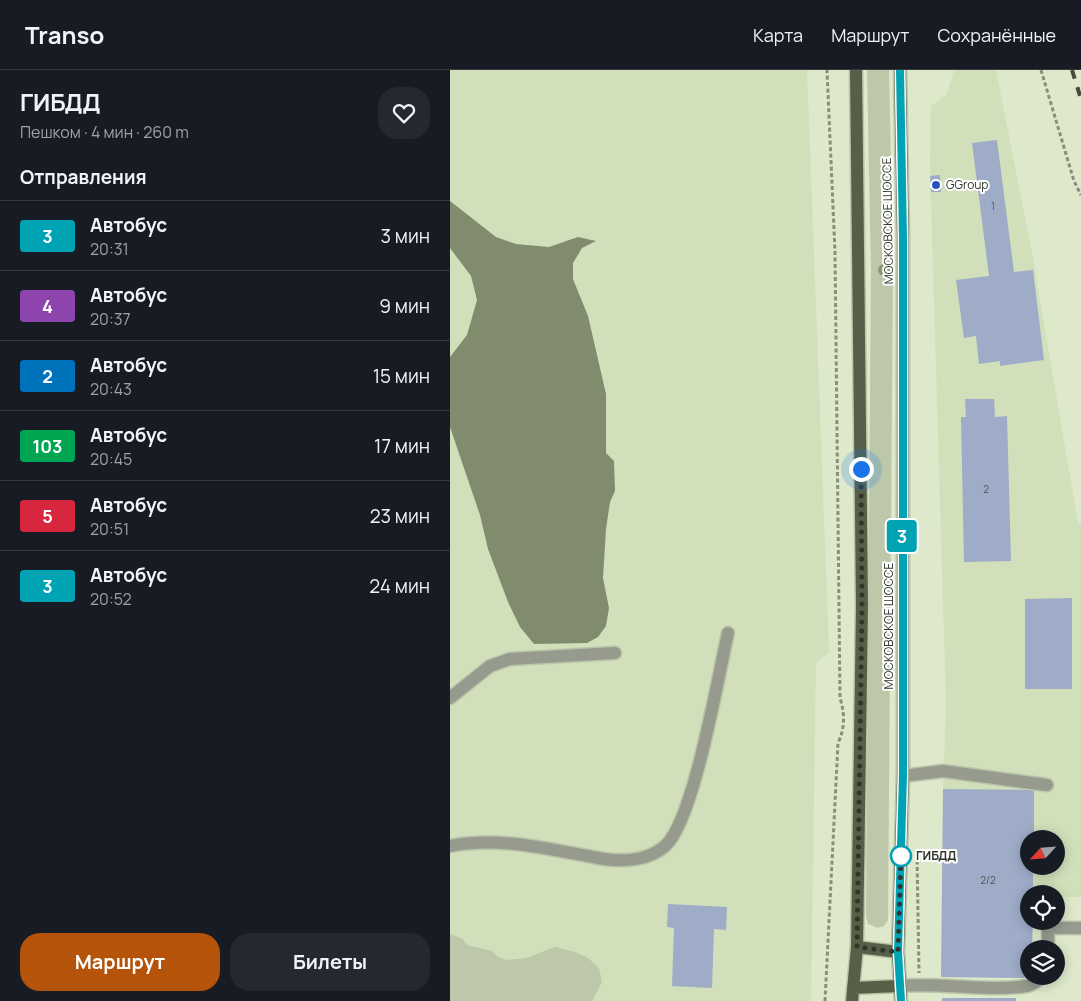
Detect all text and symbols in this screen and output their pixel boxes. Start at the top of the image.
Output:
text: Transo [25,18,104,51]
text: Карта [753,23,803,47]
text: Маршрут [831,23,909,47]
text: Сохранённые [937,23,1056,47]
text: ГИБДД [20,85,101,118]
button: heart [378,87,430,139]
text: Пешком · 4 мин · 260 m [20,121,189,143]
street label: МОСКОВСКОЕ ШОССЕ [878,157,897,285]
text: Отправления [20,164,147,190]
place label: GGroup [946,176,988,193]
marker: GGroup [930,179,942,191]
house number: 1 [991,199,995,213]
text: Автобус [90,212,167,238]
text: 3 мин [381,223,430,249]
text: 3 [42,224,53,248]
text: 20:31 [90,238,129,260]
text: Автобус [90,282,167,308]
text: 9 мин [379,293,430,319]
text: 4 [42,294,53,318]
text: 20:37 [90,308,131,330]
text: Автобус [90,352,167,378]
text: 15 мин [373,363,430,389]
text: 2 [42,364,53,388]
text: 20:43 [90,378,132,400]
text: Автобус [90,422,167,448]
text: 17 мин [374,433,430,459]
text: 103 [32,434,63,458]
text: 20:45 [90,448,132,470]
your location [849,457,874,482]
house number: 2 [983,482,989,496]
text: Автобус [90,492,167,518]
text: 23 мин [370,503,430,529]
text: 5 [42,504,53,528]
text: 20:51 [90,518,129,540]
line badge: 3 [886,520,918,552]
text: 3 [897,524,907,548]
text: Автобус [90,562,167,588]
street label: МОСКОВСКОЕ ШОССЕ [880,562,897,689]
text: 24 мин [369,573,430,599]
text: 3 [42,574,53,598]
text: 20:52 [90,588,132,610]
north arrow [1020,830,1065,875]
map controls [1020,830,1065,985]
marker: ГИБДД [890,845,912,867]
place label: ГИБДД [916,847,956,864]
house number: 2/2 [980,873,996,887]
button: locate [1020,885,1065,930]
button: Маршрут [20,933,220,991]
button: Билеты [230,933,430,991]
button: layers [1020,940,1065,985]

